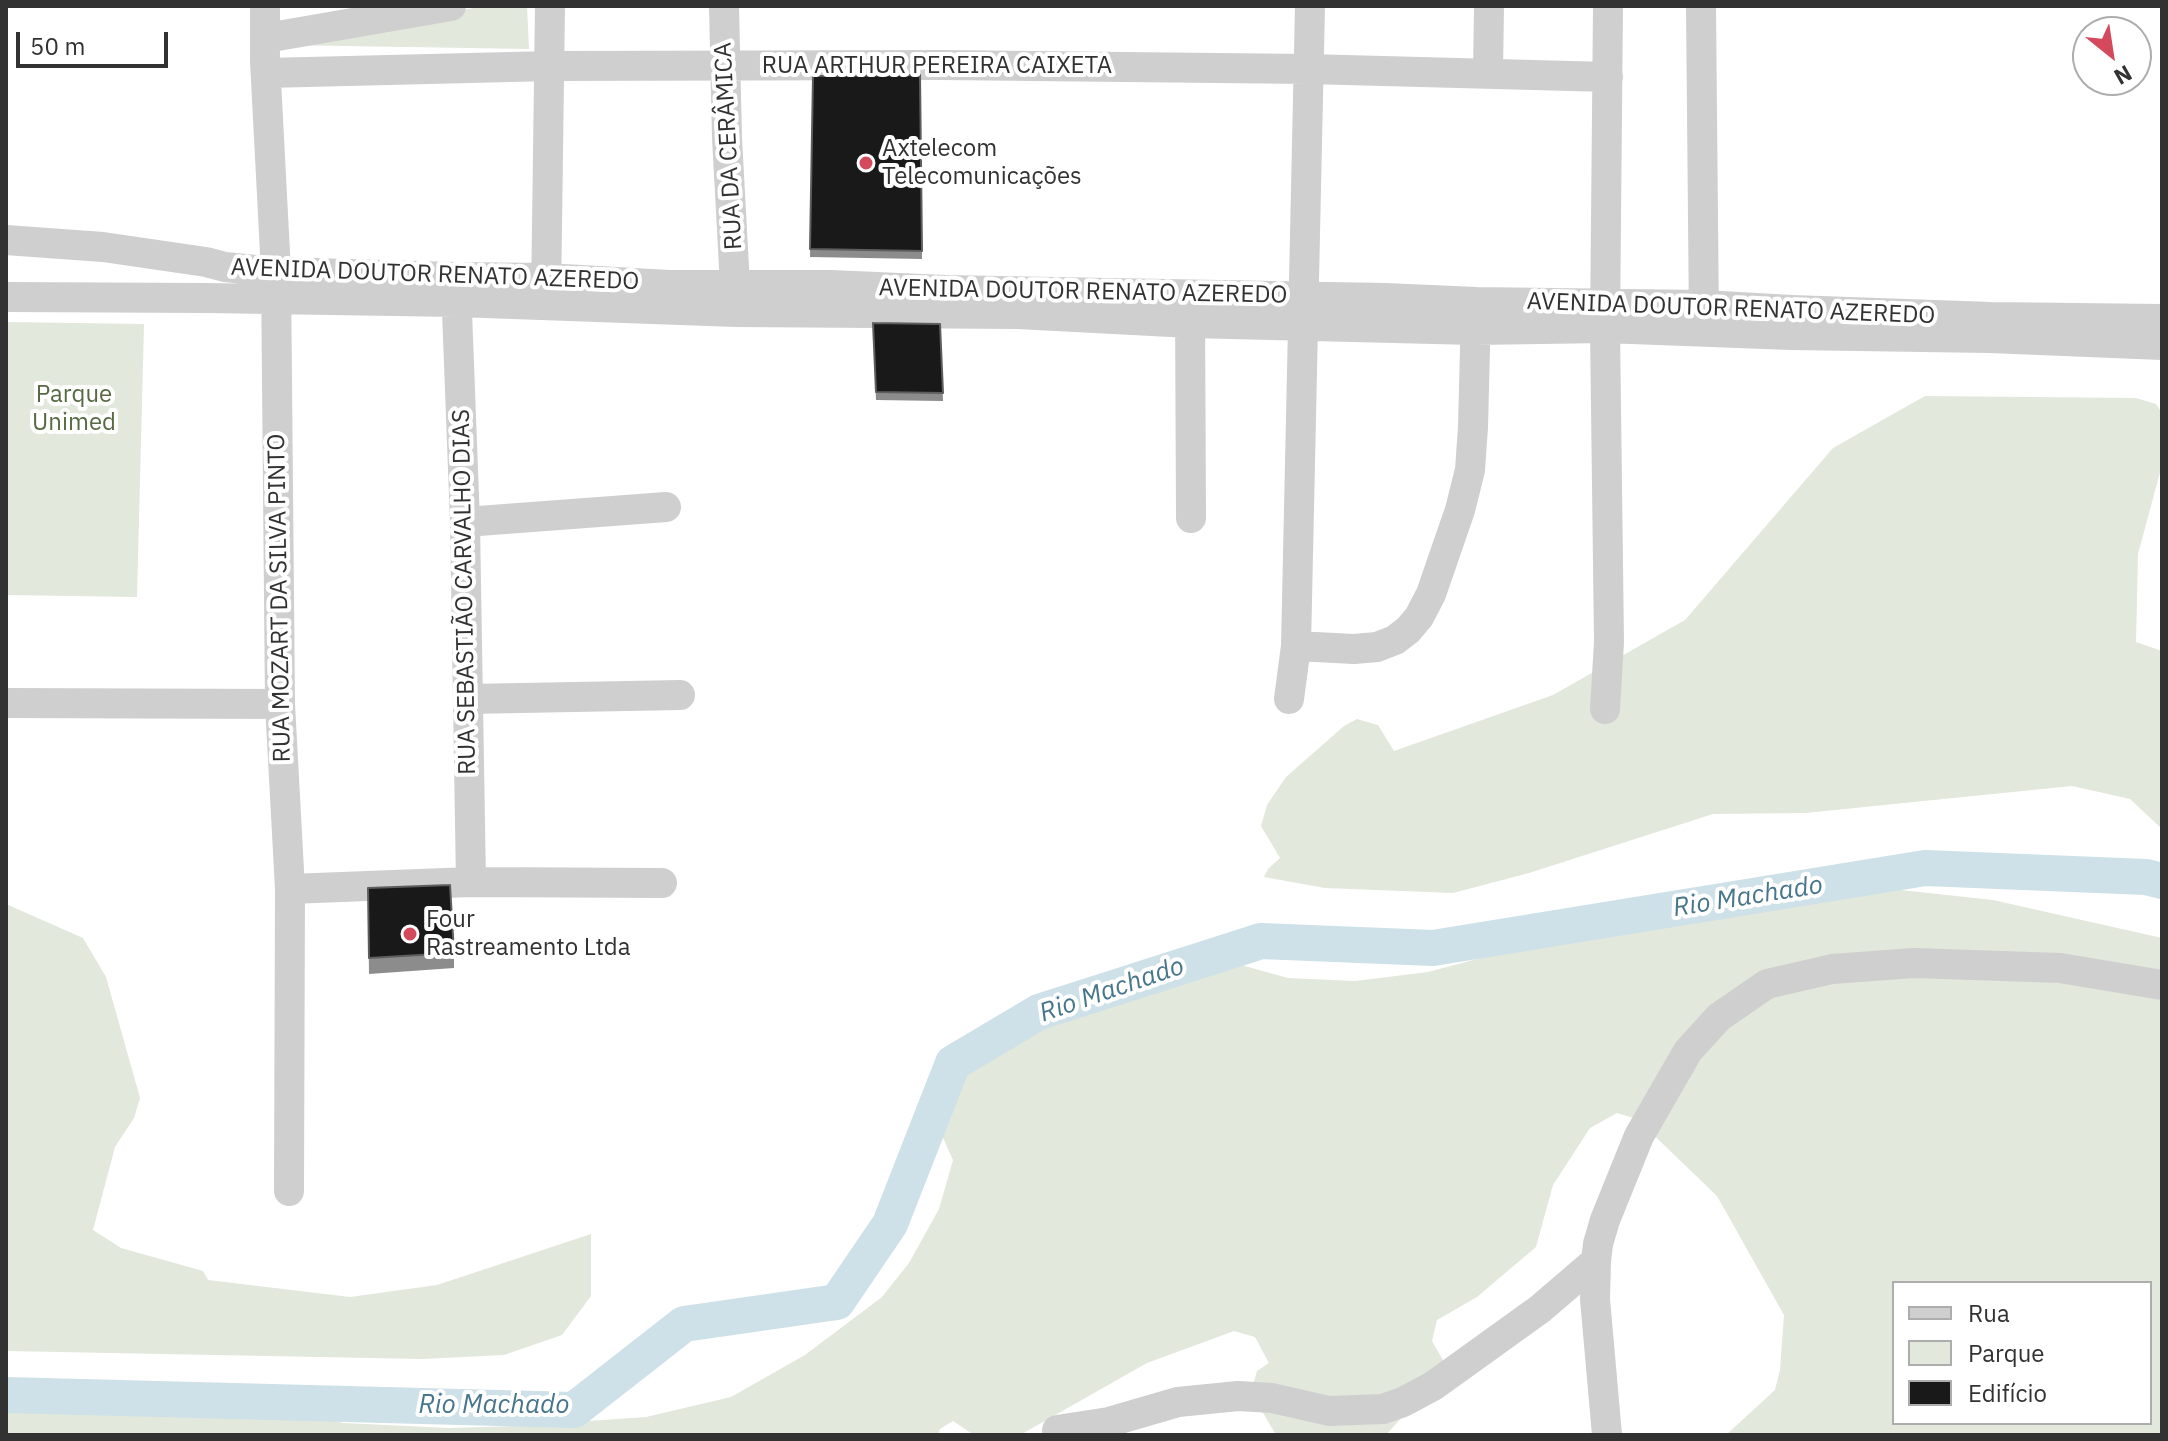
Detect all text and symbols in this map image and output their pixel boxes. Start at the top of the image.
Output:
scale bar [20,16,172,66]
north arrow [2072,16,2152,96]
text: 50 m [30,30,85,62]
street label: RUA DA CERÂMICA [709,41,749,251]
street label: RUA ARTHUR PEREIRA CAIXETA [762,52,1112,80]
text: N [2109,59,2137,92]
place label: Axtelecom Telecomunicações [882,135,1082,191]
marker: Axtelecom Telecomunicações [857,154,875,172]
street label: AVENIDA DOUTOR RENATO AZEREDO [230,253,640,297]
street label: AVENIDA DOUTOR RENATO AZEREDO [878,274,1288,310]
street label: AVENIDA DOUTOR RENATO AZEREDO [1526,287,1936,331]
park label: Parque Unimed [32,381,116,437]
street label: RUA SEBASTIÃO CARVALHO DIAS [447,409,483,775]
street label: RUA MOZART DA SILVA PINTO [263,433,297,763]
water label: Rio Machado [1671,870,1825,924]
place label: Four Rastreamento Ltda [426,906,631,962]
marker: Four Rastreamento Ltda [401,925,419,943]
water label: Rio Machado [1035,951,1189,1029]
legend [1892,1281,2152,1425]
text: Rua [1968,1297,2010,1329]
text: Parque [1968,1337,2045,1369]
text: Edifício [1968,1377,2047,1409]
water label: Rio Machado [418,1389,570,1421]

